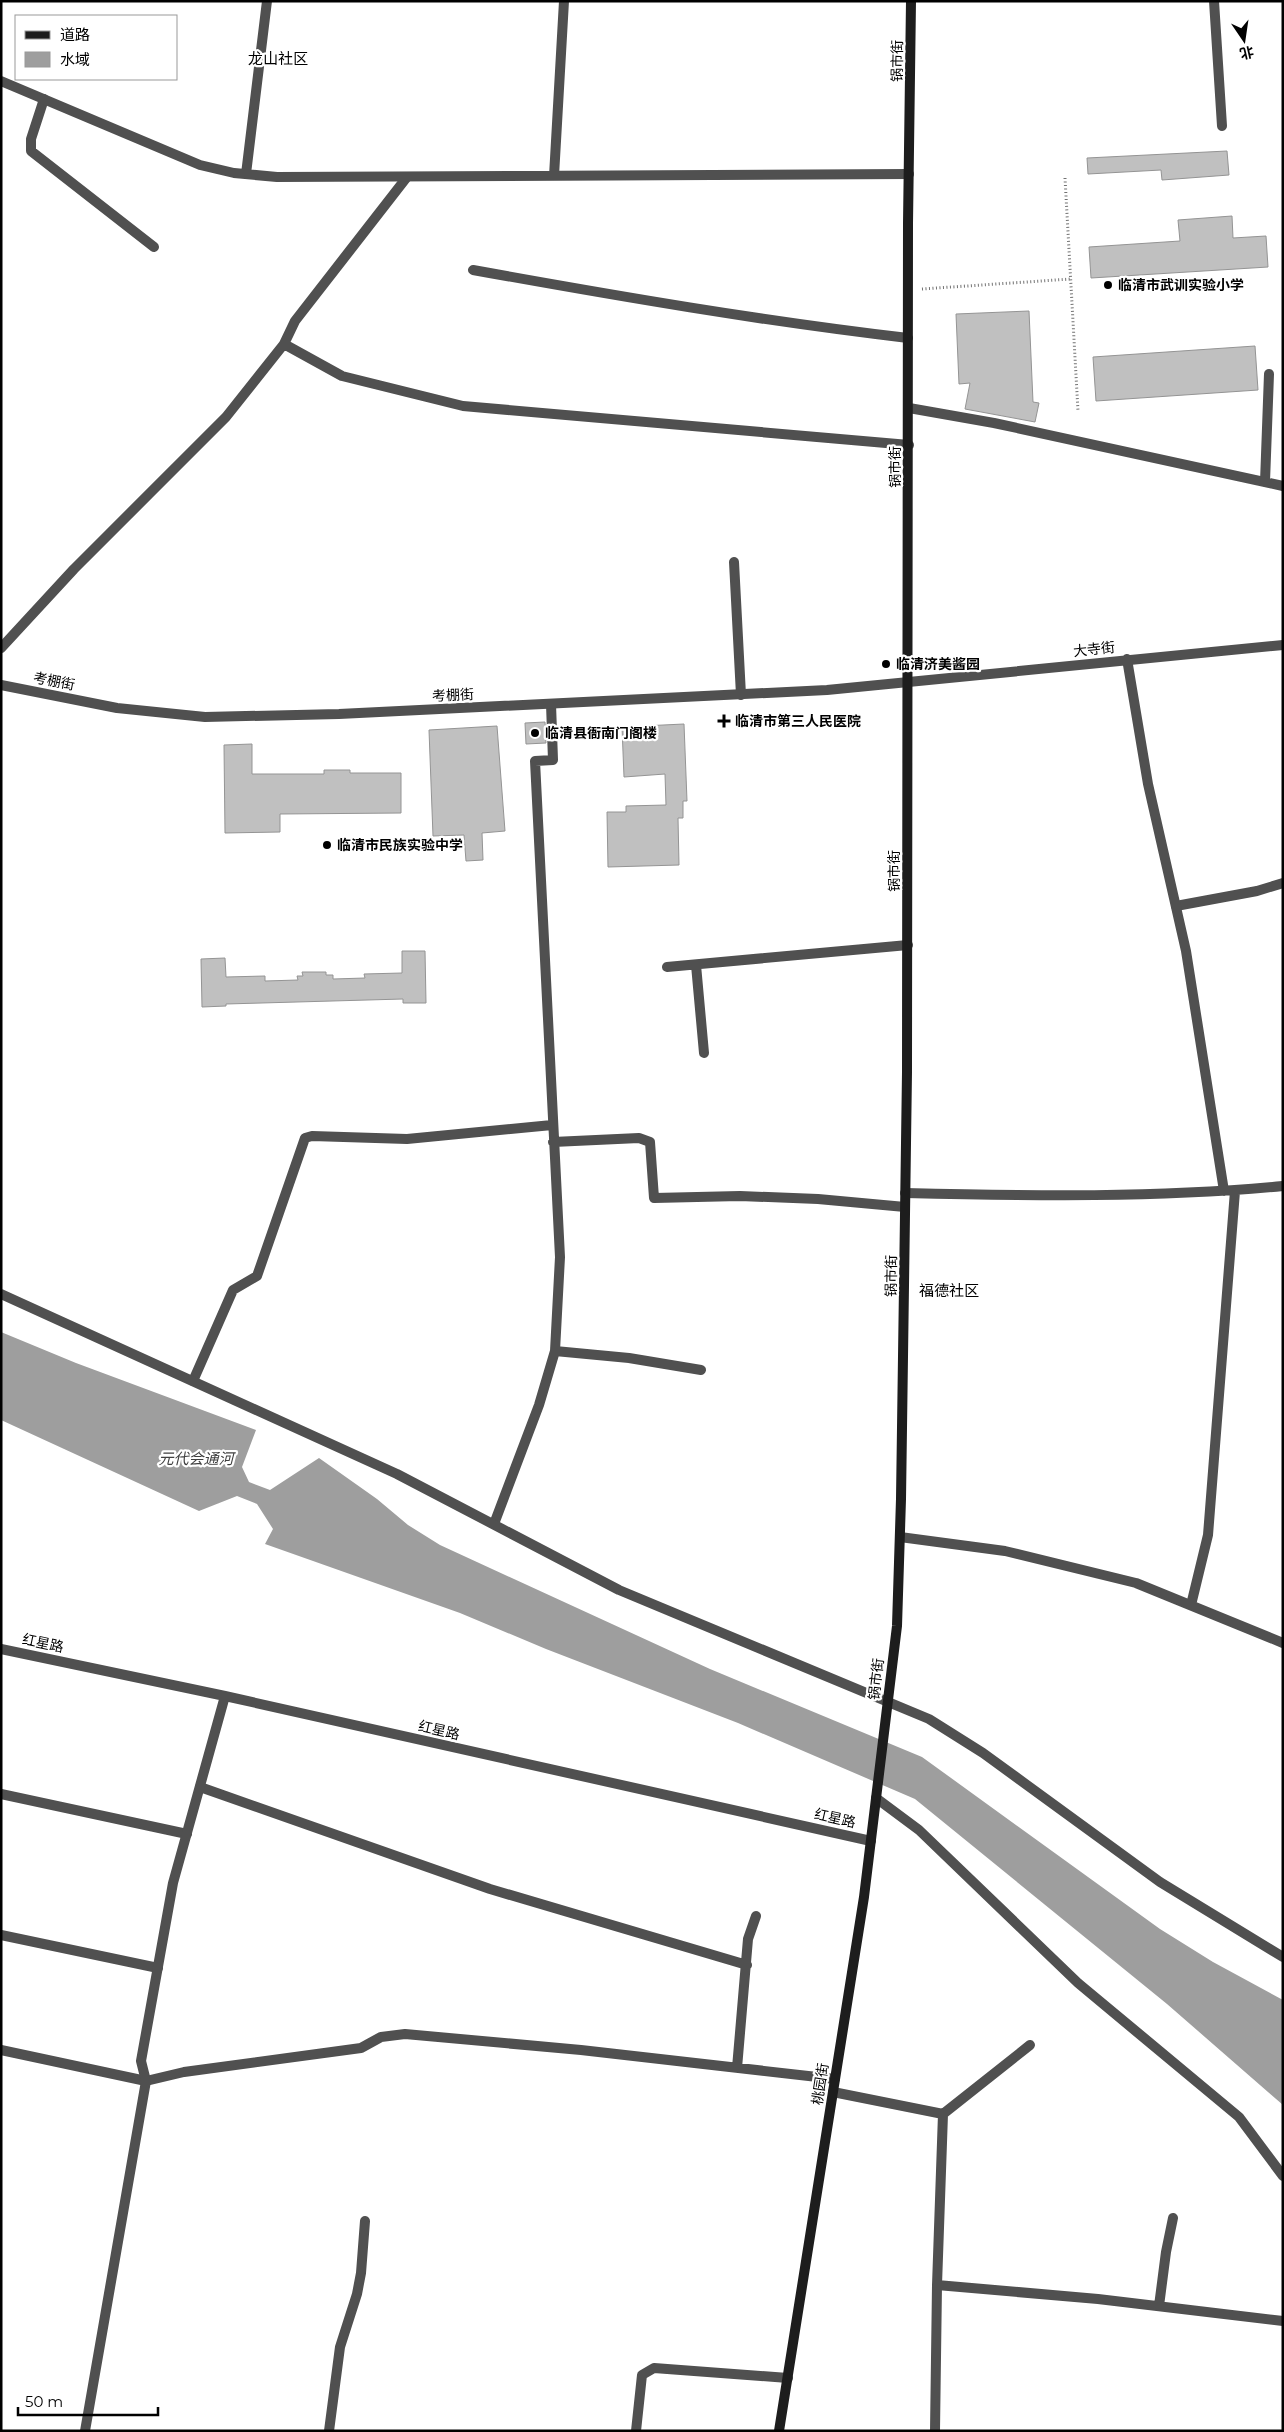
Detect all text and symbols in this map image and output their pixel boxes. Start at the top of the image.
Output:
legend [15,15,178,80]
north arrow [1219,15,1269,65]
text: 道路 [60,25,90,44]
street label: 锅市街 [888,40,906,82]
text: 北 [1238,42,1256,63]
district label: 龙山社区 [248,49,308,68]
text: 水域 [60,50,90,69]
place label: 临清市武训实验小学 [1118,276,1244,294]
marker: 临清市武训实验小学 [1102,279,1114,291]
street label: 锅市街 [886,446,904,488]
street label: 大寺街 [1072,638,1116,660]
place label: 临清济美酱园 [896,655,980,673]
marker: 临清济美酱园 [880,658,892,670]
street label: 考棚街 [32,668,76,694]
street label: 考棚街 [432,685,474,705]
place label: 临清市第三人民医院 [735,712,861,730]
marker: 临清市第三人民医院 [717,714,731,728]
place label: 临清县衙南门阁楼 [545,724,657,742]
marker: 临清县衙南门阁楼 [529,727,541,739]
place label: 临清市民族实验中学 [337,836,463,854]
marker: 临清市民族实验中学 [321,839,333,851]
street label: 锅市街 [885,850,903,892]
street label: 锅市街 [882,1255,900,1297]
district label: 福德社区 [919,1281,979,1300]
water label: 元代会通河 [158,1449,236,1468]
street label: 红星路 [21,1630,65,1656]
street label: 锅市街 [865,1657,887,1701]
street label: 红星路 [417,1717,461,1743]
street label: 红星路 [813,1805,857,1831]
street label: 桃园街 [808,2062,832,2106]
scale bar [18,2384,158,2416]
text: 50 m [25,2392,63,2411]

